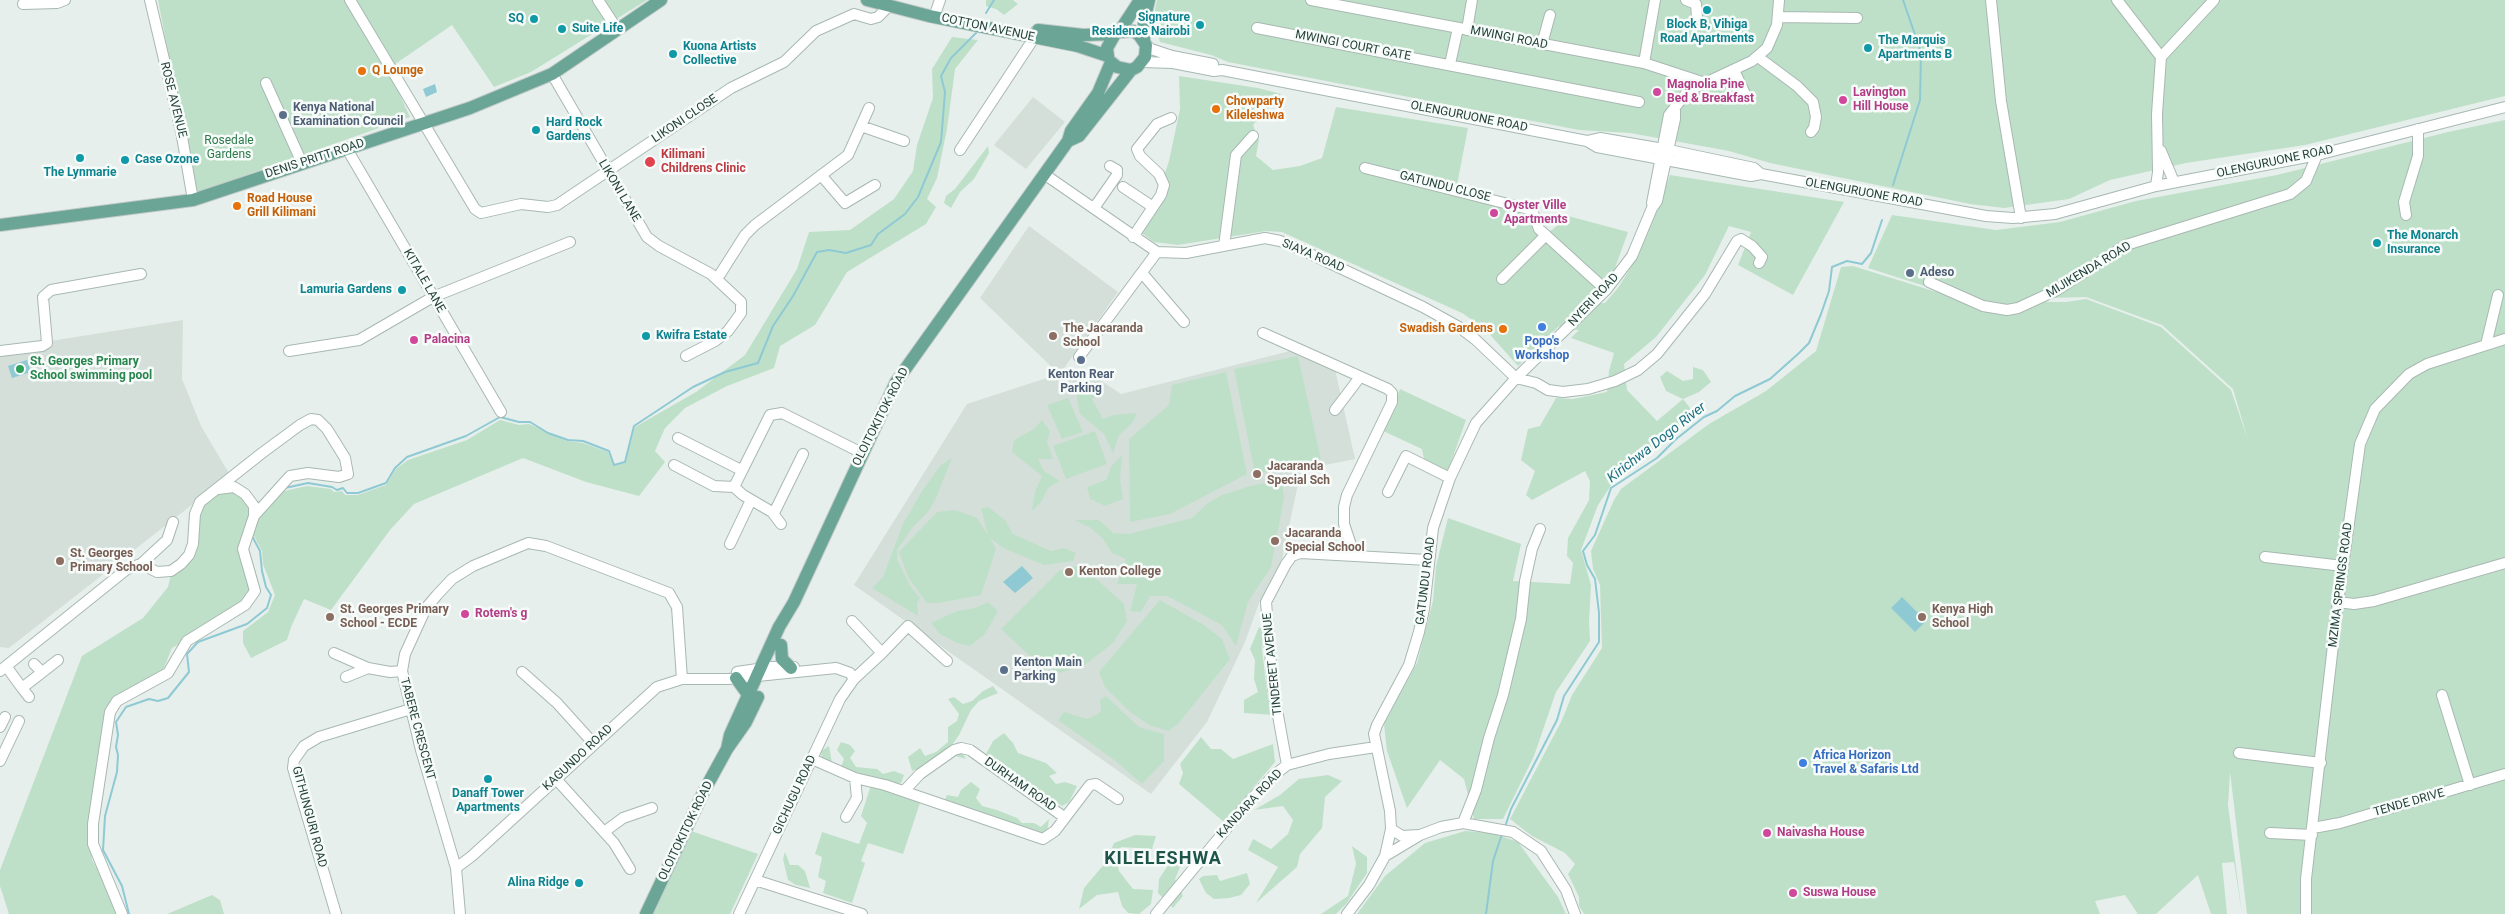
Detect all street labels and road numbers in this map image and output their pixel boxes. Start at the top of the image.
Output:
street label: COTTON AVENUE [940,11,1036,45]
street label: MWINGI ROAD [1469,23,1549,53]
street label: MWINGI COURT GATE [1294,28,1412,64]
street label: ROSE AVENUE [157,61,189,139]
street label: LIKONI CLOSE [649,92,721,146]
street label: OLENGURUONE ROAD [1409,99,1529,135]
street label: DENIS PRITT ROAD [264,136,366,182]
street label: OLENGURUONE ROAD [2215,143,2335,181]
street label: LIKONI LANE [595,157,643,225]
street label: GATUNDU CLOSE [1398,169,1492,205]
street label: OLENGURUONE ROAD [1804,176,1924,210]
street label: SIAYA ROAD [1280,236,1346,276]
street label: MIJIKENDA ROAD [2044,239,2134,301]
street label: KITALE LANE [400,247,448,315]
street label: NYERI ROAD [1566,270,1622,330]
street label: OLOITOKITOK ROAD [850,365,912,469]
street label: MZIMA SPRINGS ROAD [2326,522,2356,648]
street label: GATUNDU ROAD [1413,536,1439,626]
street label: TINDERET AVENUE [1260,612,1286,716]
street label: TABERE CRESCENT [396,676,438,782]
street label: KAGUNDO ROAD [540,722,616,794]
street label: GICHUGU ROAD [770,753,820,837]
street label: DURHAM ROAD [981,755,1059,815]
street label: GITHUNGURI ROAD [289,765,329,869]
street label: KANDARA ROAD [1214,767,1286,841]
street label: OLOITOKITOK ROAD [656,779,716,883]
street label: TENDE DRIVE [2372,786,2446,820]

